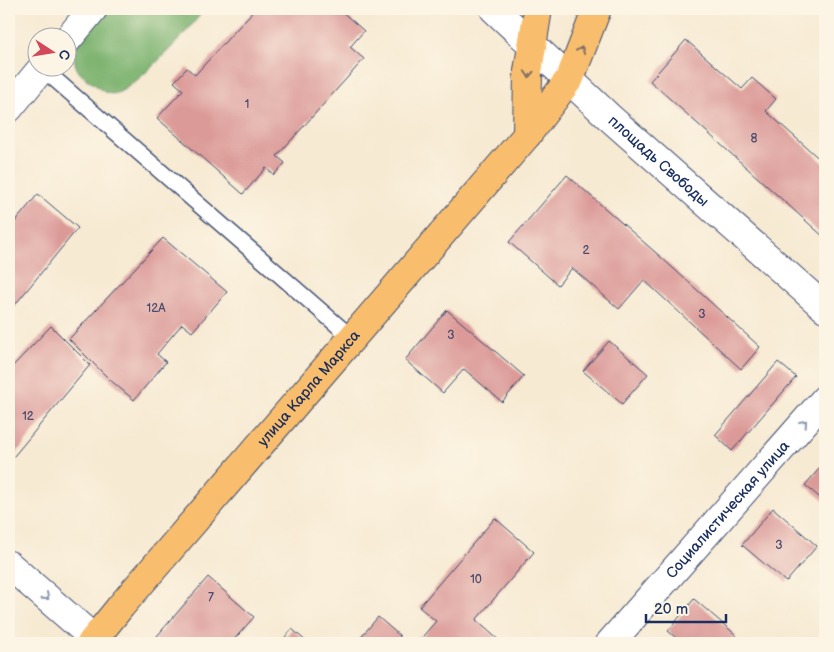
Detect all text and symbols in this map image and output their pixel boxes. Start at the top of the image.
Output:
north arrow [28,28,78,78]
one-way arrow [576,47,586,55]
text: С [55,48,74,61]
one-way arrow [523,70,534,78]
house number: 1 [245,97,249,112]
street label: площадь Свободы [604,111,713,210]
house number: 8 [751,131,758,146]
house number: 2 [582,243,590,258]
house number: 12А [147,301,166,316]
house number: 3 [698,307,706,322]
street label: улица Карла Маркса [253,326,364,451]
house number: 3 [447,328,455,343]
house number: 12 [22,409,34,424]
one-way arrow [799,419,808,428]
street label: Социалистическая улица [662,436,794,582]
house number: 3 [775,538,783,553]
house number: 10 [470,572,482,587]
house number: 7 [208,590,214,605]
one-way arrow [40,591,49,600]
scale bar [646,592,726,624]
text: 20 m [654,600,688,619]

